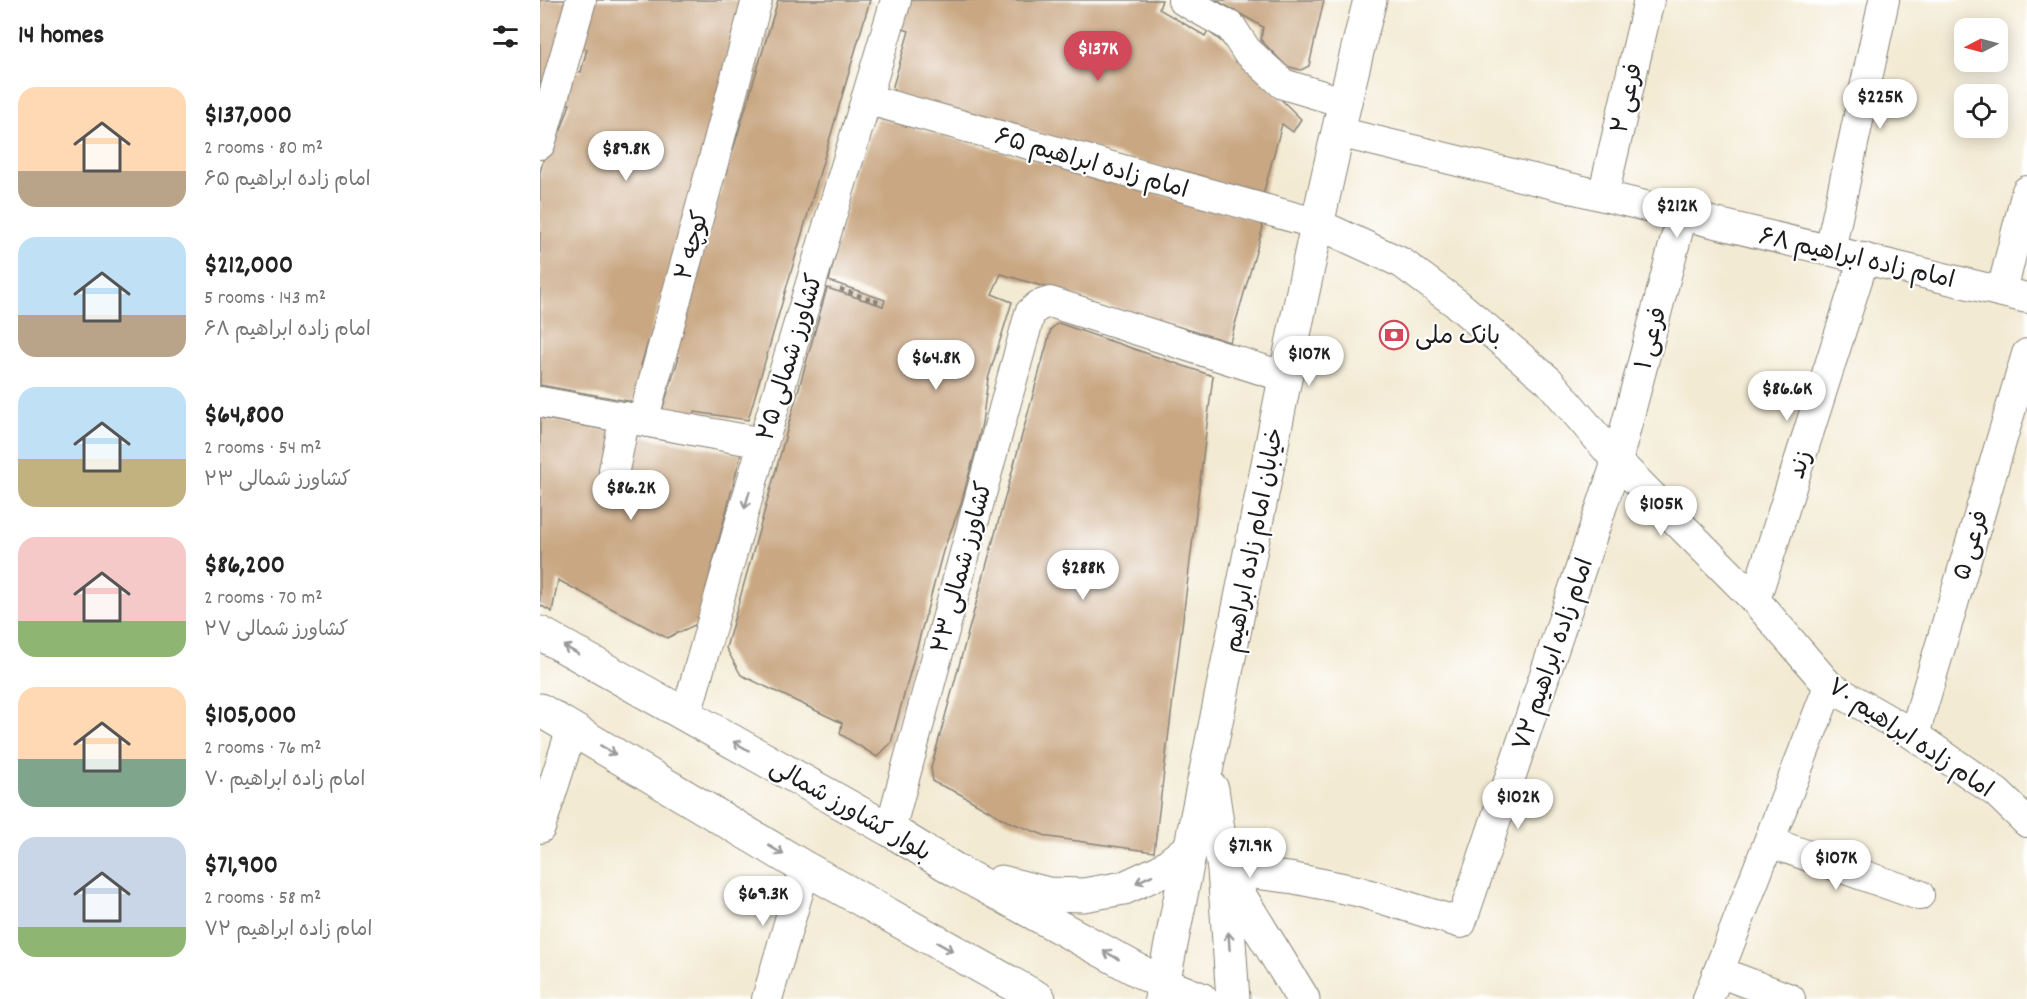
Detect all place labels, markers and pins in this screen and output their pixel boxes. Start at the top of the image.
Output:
pin: $137K [1056,31,1140,82]
pin: $225K [1838,79,1922,130]
pin: $89.8K [577,131,675,182]
pin: $212K [1635,188,1719,239]
bank icon: بانک ملی [1378,319,1410,351]
place label: بانک ملی [1415,321,1500,355]
pin: $107K [1267,336,1351,387]
pin: $64.8K [887,340,985,391]
pin: $86.6K [1738,371,1836,422]
pin: $86.2K [582,470,680,521]
pin: $105K [1619,486,1703,537]
pin: $288K [1041,550,1125,601]
pin: $102K [1476,779,1560,830]
pin: $71.9K [1201,828,1299,879]
pin: $107K [1794,840,1878,891]
pin: $69.3K [714,876,812,927]

